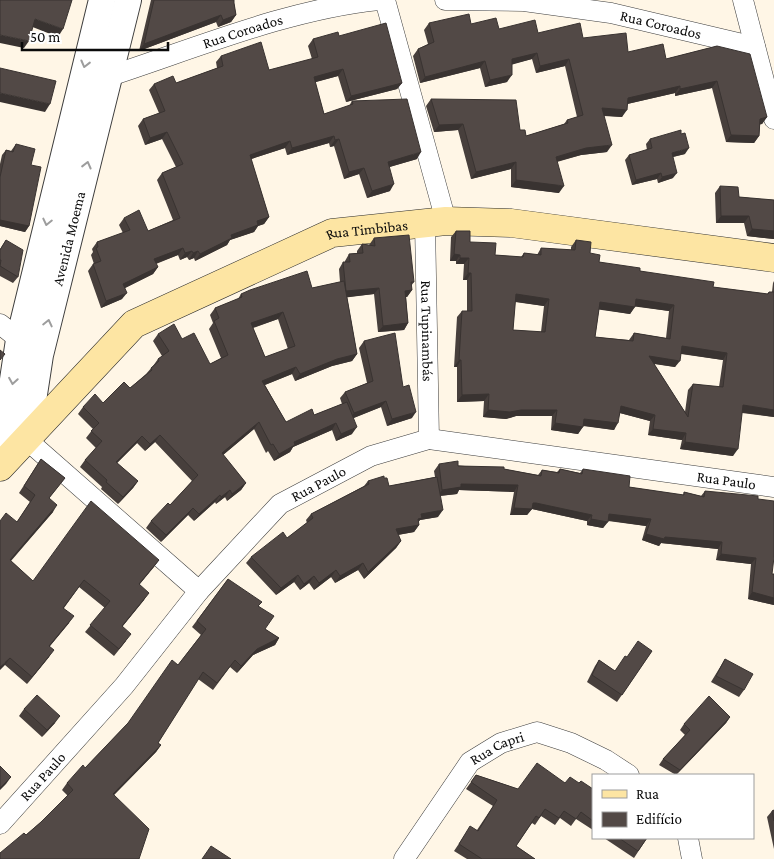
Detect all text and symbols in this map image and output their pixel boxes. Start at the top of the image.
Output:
street label: Rua Coroados [619,7,703,42]
street label: Rua Coroados [201,11,285,52]
scale bar [22,20,169,52]
text: 50 m [30,29,60,45]
one-way arrow [81,60,91,68]
one-way arrow [81,161,92,170]
street label: Avenida Moema [49,190,88,287]
street label: Rua Timbibas [323,217,409,243]
one-way arrow [42,218,53,227]
street label: Rua Tupinambás [418,280,436,382]
one-way arrow [42,319,53,328]
one-way arrow [8,377,18,385]
street label: Rua Paulo [288,463,349,505]
street label: Rua Paulo [696,468,757,492]
street label: Rua Capri [467,728,526,768]
street label: Rua Paulo [17,749,69,804]
legend [592,774,754,839]
text: Rua [636,786,659,802]
text: Edifício [636,811,682,827]

